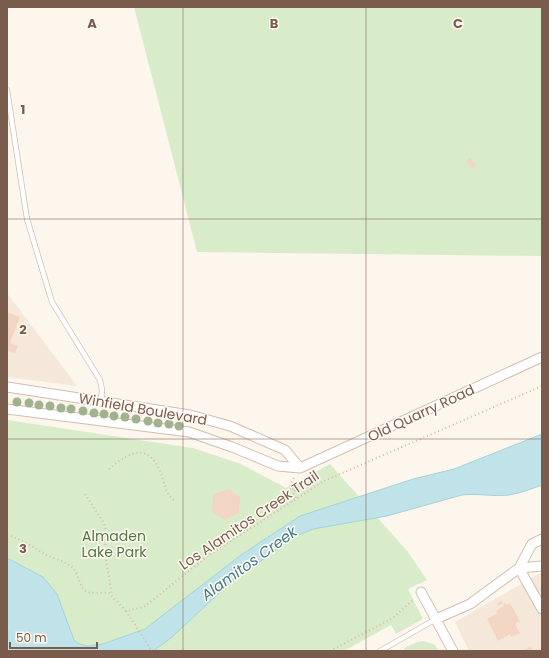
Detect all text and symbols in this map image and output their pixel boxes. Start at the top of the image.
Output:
text: A [87,14,97,33]
text: B [270,14,279,33]
text: C [453,14,463,33]
text: 1 [21,100,25,119]
text: 2 [19,320,27,339]
street label: Old Quarry Road [364,380,478,446]
street label: Winfield Boulevard [77,388,209,430]
street label: Los Alamitos Creek Trail [176,467,322,573]
water label: Alamitos Creek [198,522,300,604]
park label: Almaden Lake Park [81,526,147,562]
text: 3 [19,539,27,558]
scale bar [10,624,97,650]
text: 50 m [16,629,47,646]

